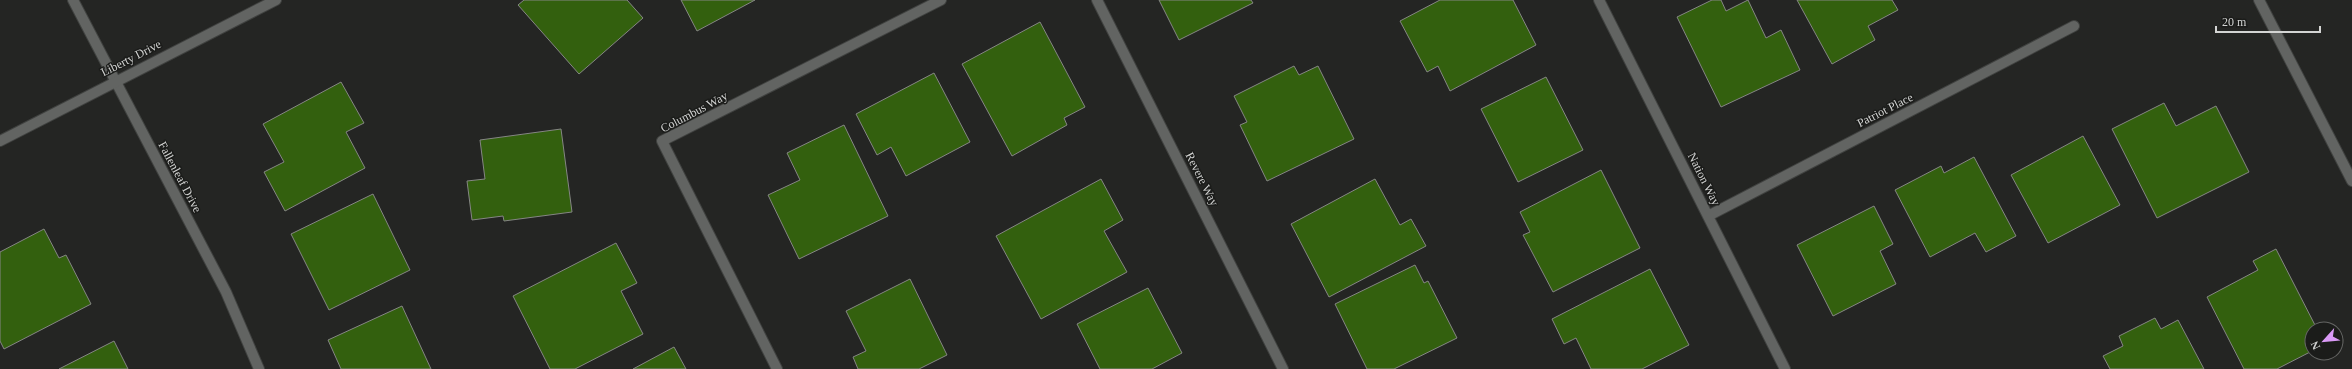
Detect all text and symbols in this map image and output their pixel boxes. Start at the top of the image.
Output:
scale bar [2216,8,2320,34]
text: 20 m [2222,15,2247,29]
street label: Liberty Drive [99,37,163,79]
street label: Columbus Way [658,88,730,136]
street label: Patriot Place [1855,90,1915,130]
street label: Fallenleaf Drive [155,139,205,215]
street label: Revere Way [1182,150,1222,208]
street label: Nation Way [1685,150,1723,208]
north arrow [2304,321,2344,361]
text: N [2308,339,2322,352]

